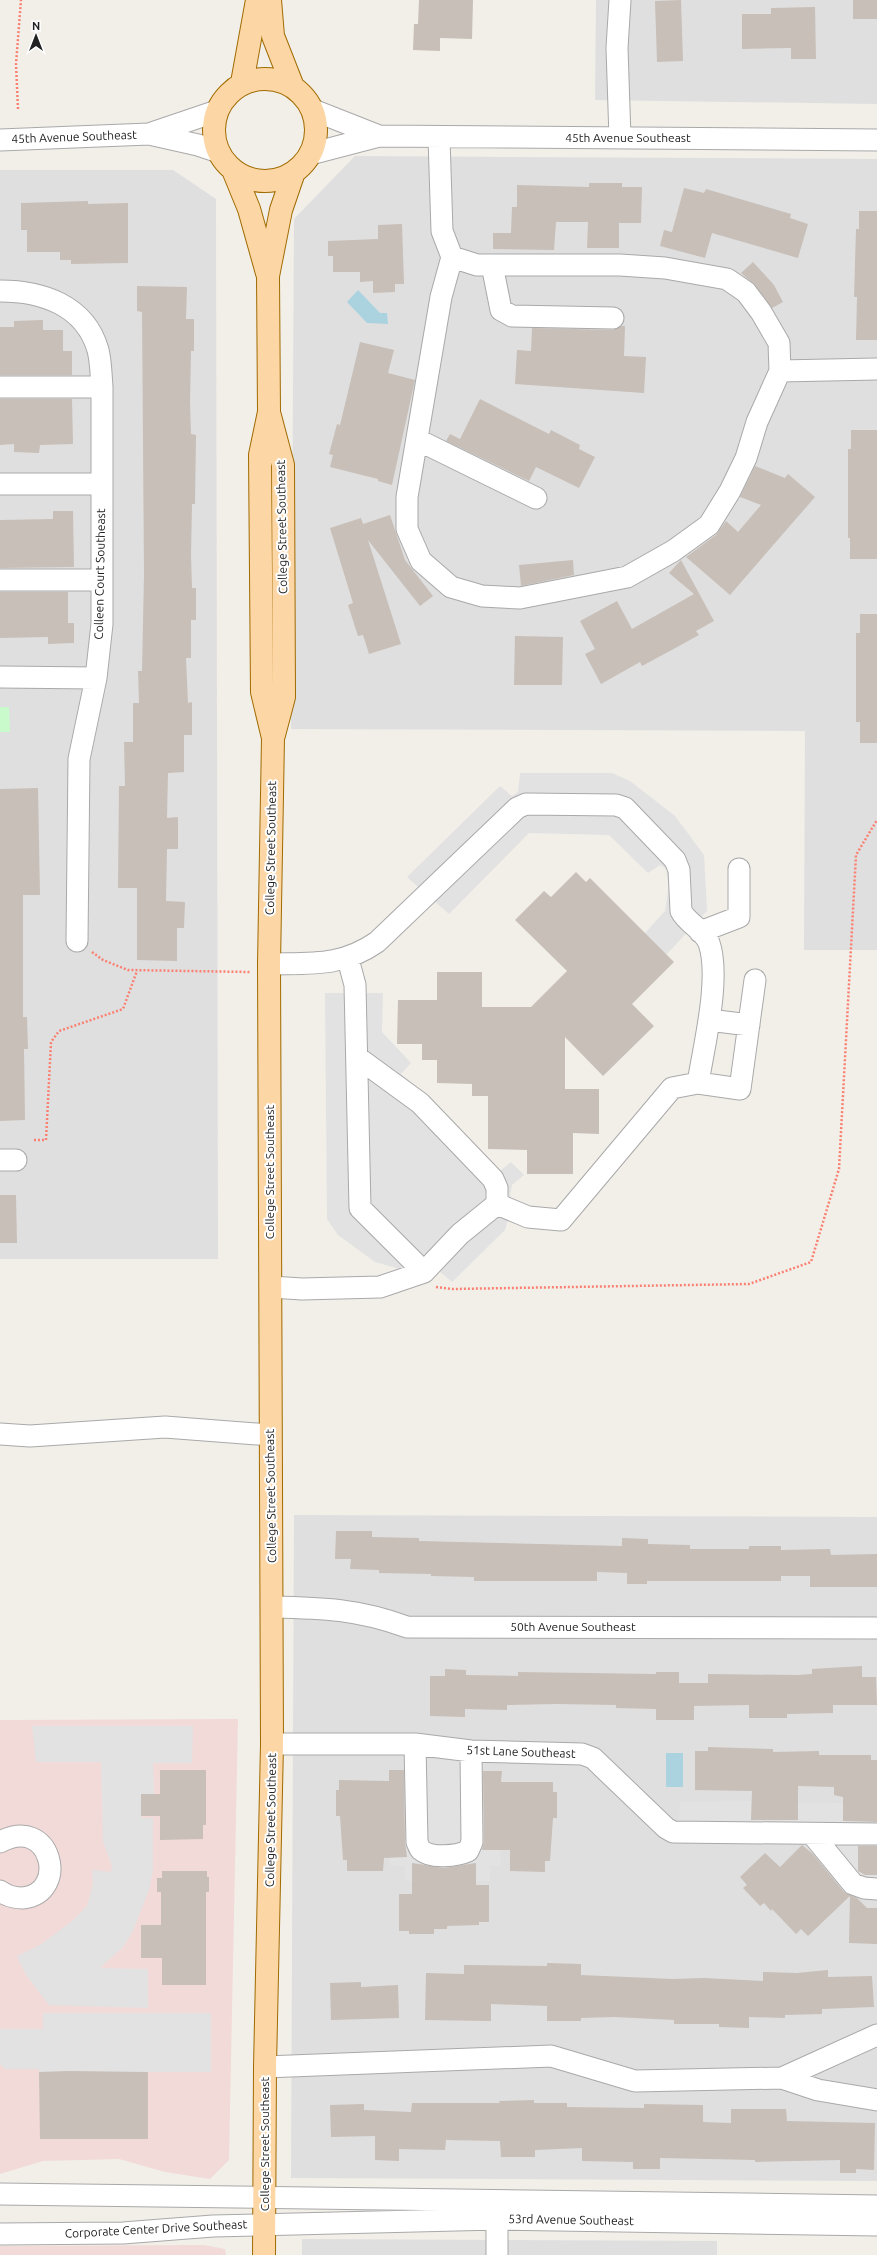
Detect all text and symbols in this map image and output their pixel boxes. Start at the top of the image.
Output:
north arrow [16,16,56,56]
text: N [32,20,40,32]
street label: 45th Avenue Southeast [11,128,137,145]
street label: 45th Avenue Southeast [565,131,691,144]
street label: College Street Southeast [274,460,289,594]
street label: Colleen Court Southeast [92,508,107,640]
street label: College Street Southeast [263,780,278,915]
street label: College Street Southeast [263,1105,276,1239]
street label: College Street Southeast [263,1429,278,1563]
street label: 50th Avenue Southeast [510,1620,636,1633]
street label: 51st Lane Southeast [466,1743,576,1760]
street label: College Street Southeast [263,1752,278,1887]
street label: College Street Southeast [258,2077,271,2211]
street label: 53rd Avenue Southeast [508,2212,634,2227]
street label: Corporate Center Drive Southeast [64,2217,248,2240]

